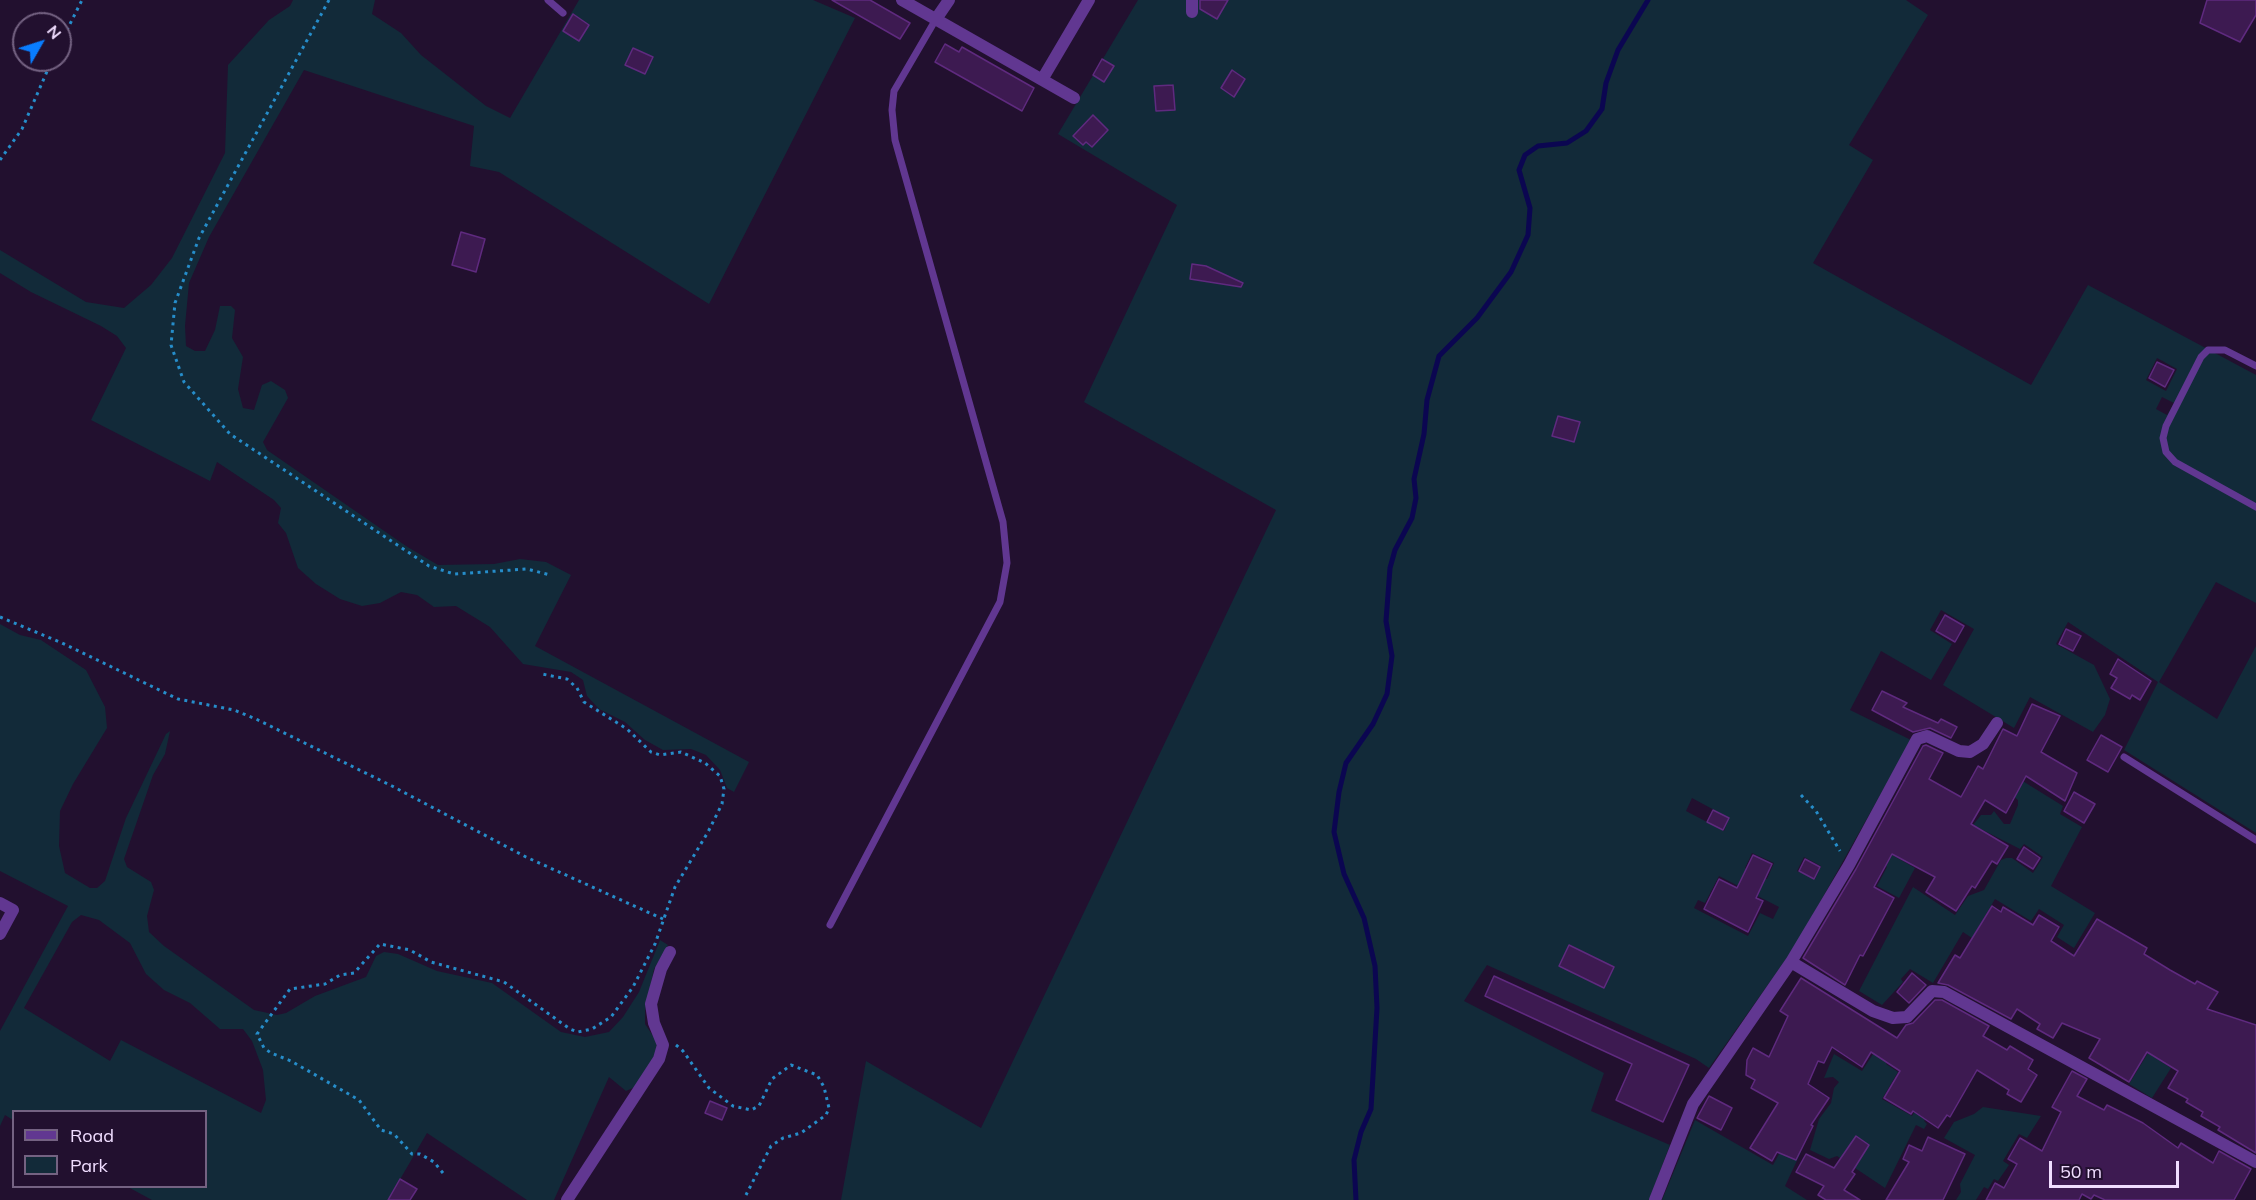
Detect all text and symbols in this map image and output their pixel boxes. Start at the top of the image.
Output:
north arrow [12,12,72,72]
text: N [43,21,66,43]
legend [12,1110,207,1188]
text: Road [70,1124,114,1147]
scale bar [2052,1149,2182,1187]
text: Park [70,1154,108,1177]
text: 50 m [2060,1160,2102,1183]

